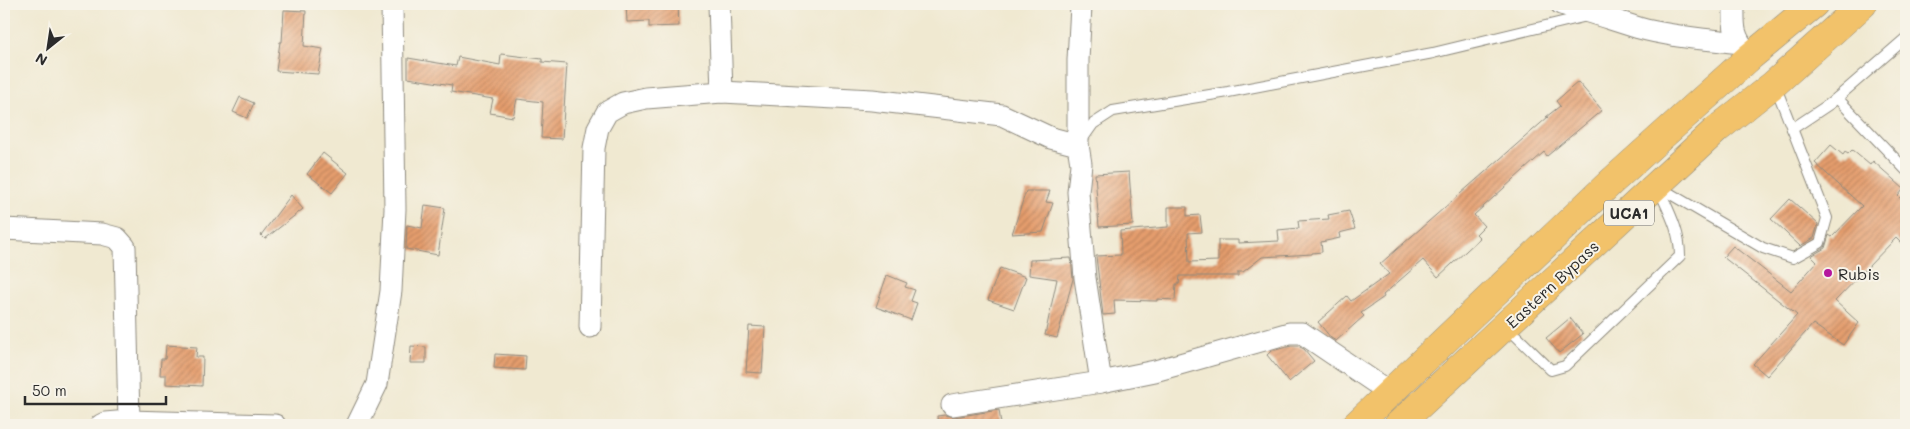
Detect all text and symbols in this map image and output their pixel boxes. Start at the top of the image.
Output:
north arrow [22,22,72,72]
text: N [32,49,51,71]
road number: UCA1 [1604,200,1654,226]
street label: Eastern Bypass [1501,236,1603,332]
place label: Rubis [1838,263,1880,284]
marker: Rubis [1822,267,1834,279]
scale bar [25,374,166,406]
text: 50 m [32,380,67,400]

